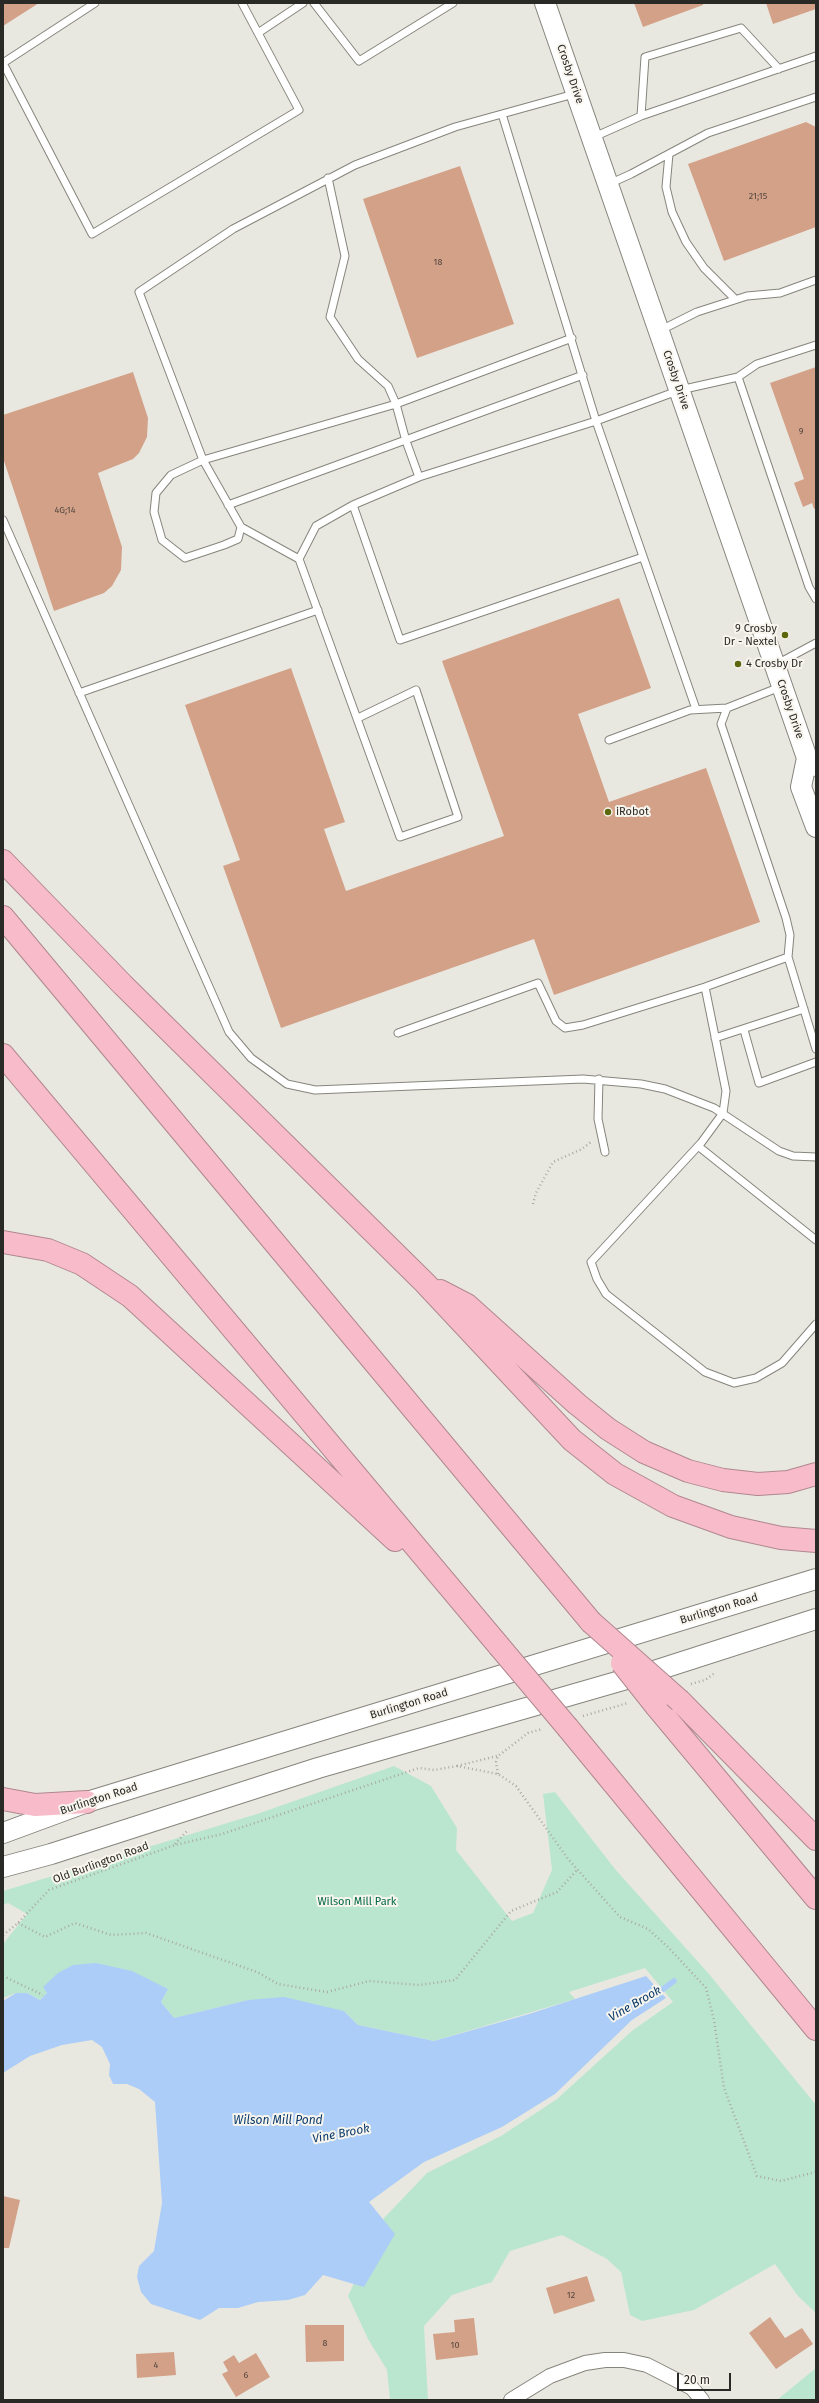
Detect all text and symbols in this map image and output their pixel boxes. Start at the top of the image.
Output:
street label: Crosby Drive [554,43,586,105]
house number: 21;15 [749,191,767,201]
house number: 18 [434,257,442,267]
street label: Crosby Drive [660,349,692,411]
house number: 9 [799,426,803,436]
house number: 4G;14 [55,505,75,515]
place label: 9 Crosby Dr - Nextel [724,622,777,648]
marker: 9 Crosby Dr - Nextel [780,630,790,640]
place label: 4 Crosby Dr [746,657,802,671]
marker: 4 Crosby Dr [733,659,743,669]
street label: Crosby Drive [774,678,806,740]
place label: iRobot [616,805,649,819]
marker: iRobot [603,807,613,817]
street label: Burlington Road [678,1591,760,1627]
street label: Burlington Road [368,1686,450,1722]
street label: Burlington Road [59,1780,139,1818]
street label: Old Burlington Road [51,1840,151,1886]
park label: Wilson Mill Park [317,1895,397,1909]
water label: Vine Brook [606,1983,664,2025]
water label: Wilson Mill Pond [233,2114,323,2128]
water label: Vine Brook [311,2121,371,2147]
house number: 12 [567,2290,575,2300]
house number: 8 [323,2338,327,2348]
house number: 10 [451,2340,459,2350]
house number: 4 [154,2360,158,2370]
scale bar [679,2365,733,2391]
house number: 6 [244,2370,248,2380]
text: 20 m [684,2373,710,2387]

